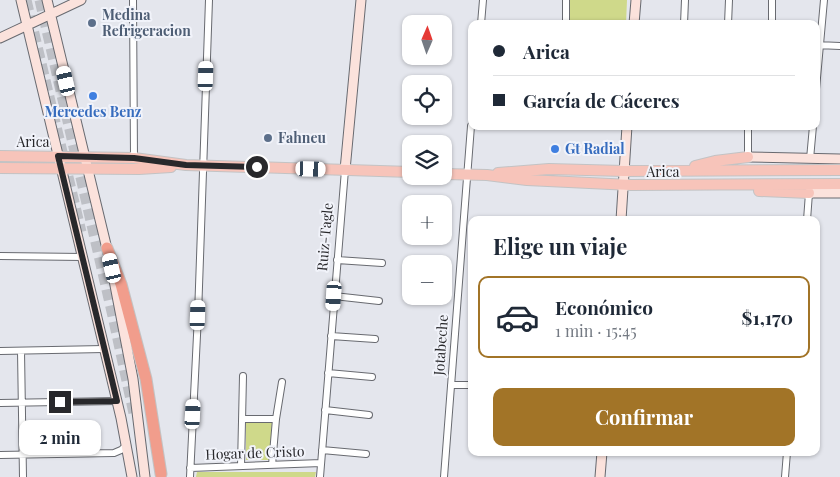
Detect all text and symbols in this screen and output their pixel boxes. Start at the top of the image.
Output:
place label: Medina Refrigeracion [102,5,191,40]
north arrow [402,15,452,65]
map controls [402,15,452,305]
marker: Medina Refrigeracion [86,17,98,29]
text: Arica [523,38,570,64]
car [197,61,214,91]
car [55,65,76,97]
button: locate [402,75,452,125]
text: García de Cáceres [523,87,679,113]
marker: Mercedes Benz [87,90,99,102]
place label: Mercedes Benz [45,102,142,121]
place label: Fahneu [278,128,326,147]
street label: Arica [16,132,49,151]
marker: Fahneu [262,132,274,144]
button: layers [402,135,452,185]
place label: Gt Radial [565,139,625,158]
marker: Gt Radial [549,143,561,155]
route start [246,156,268,178]
car [295,161,326,177]
street label: Arica [646,162,679,181]
button: + [402,195,452,245]
street label: Ruiz-Tagle [312,202,337,272]
text: Elige un viaje [493,231,627,261]
car [101,252,122,284]
button: − [402,255,452,305]
car [325,281,342,311]
text: Económico [555,294,653,320]
icon: car [495,295,540,340]
car [189,300,206,330]
text: $1,170 [741,304,793,330]
street label: Jotabeche [429,314,452,377]
text: 1 min · 15:45 [555,320,637,341]
button: Confirmar [493,388,795,446]
route end [49,391,71,413]
car [184,399,201,429]
callout: 2 min [19,420,101,454]
text: 2 min [39,427,81,448]
street label: Hogar de Cristo [205,441,305,464]

